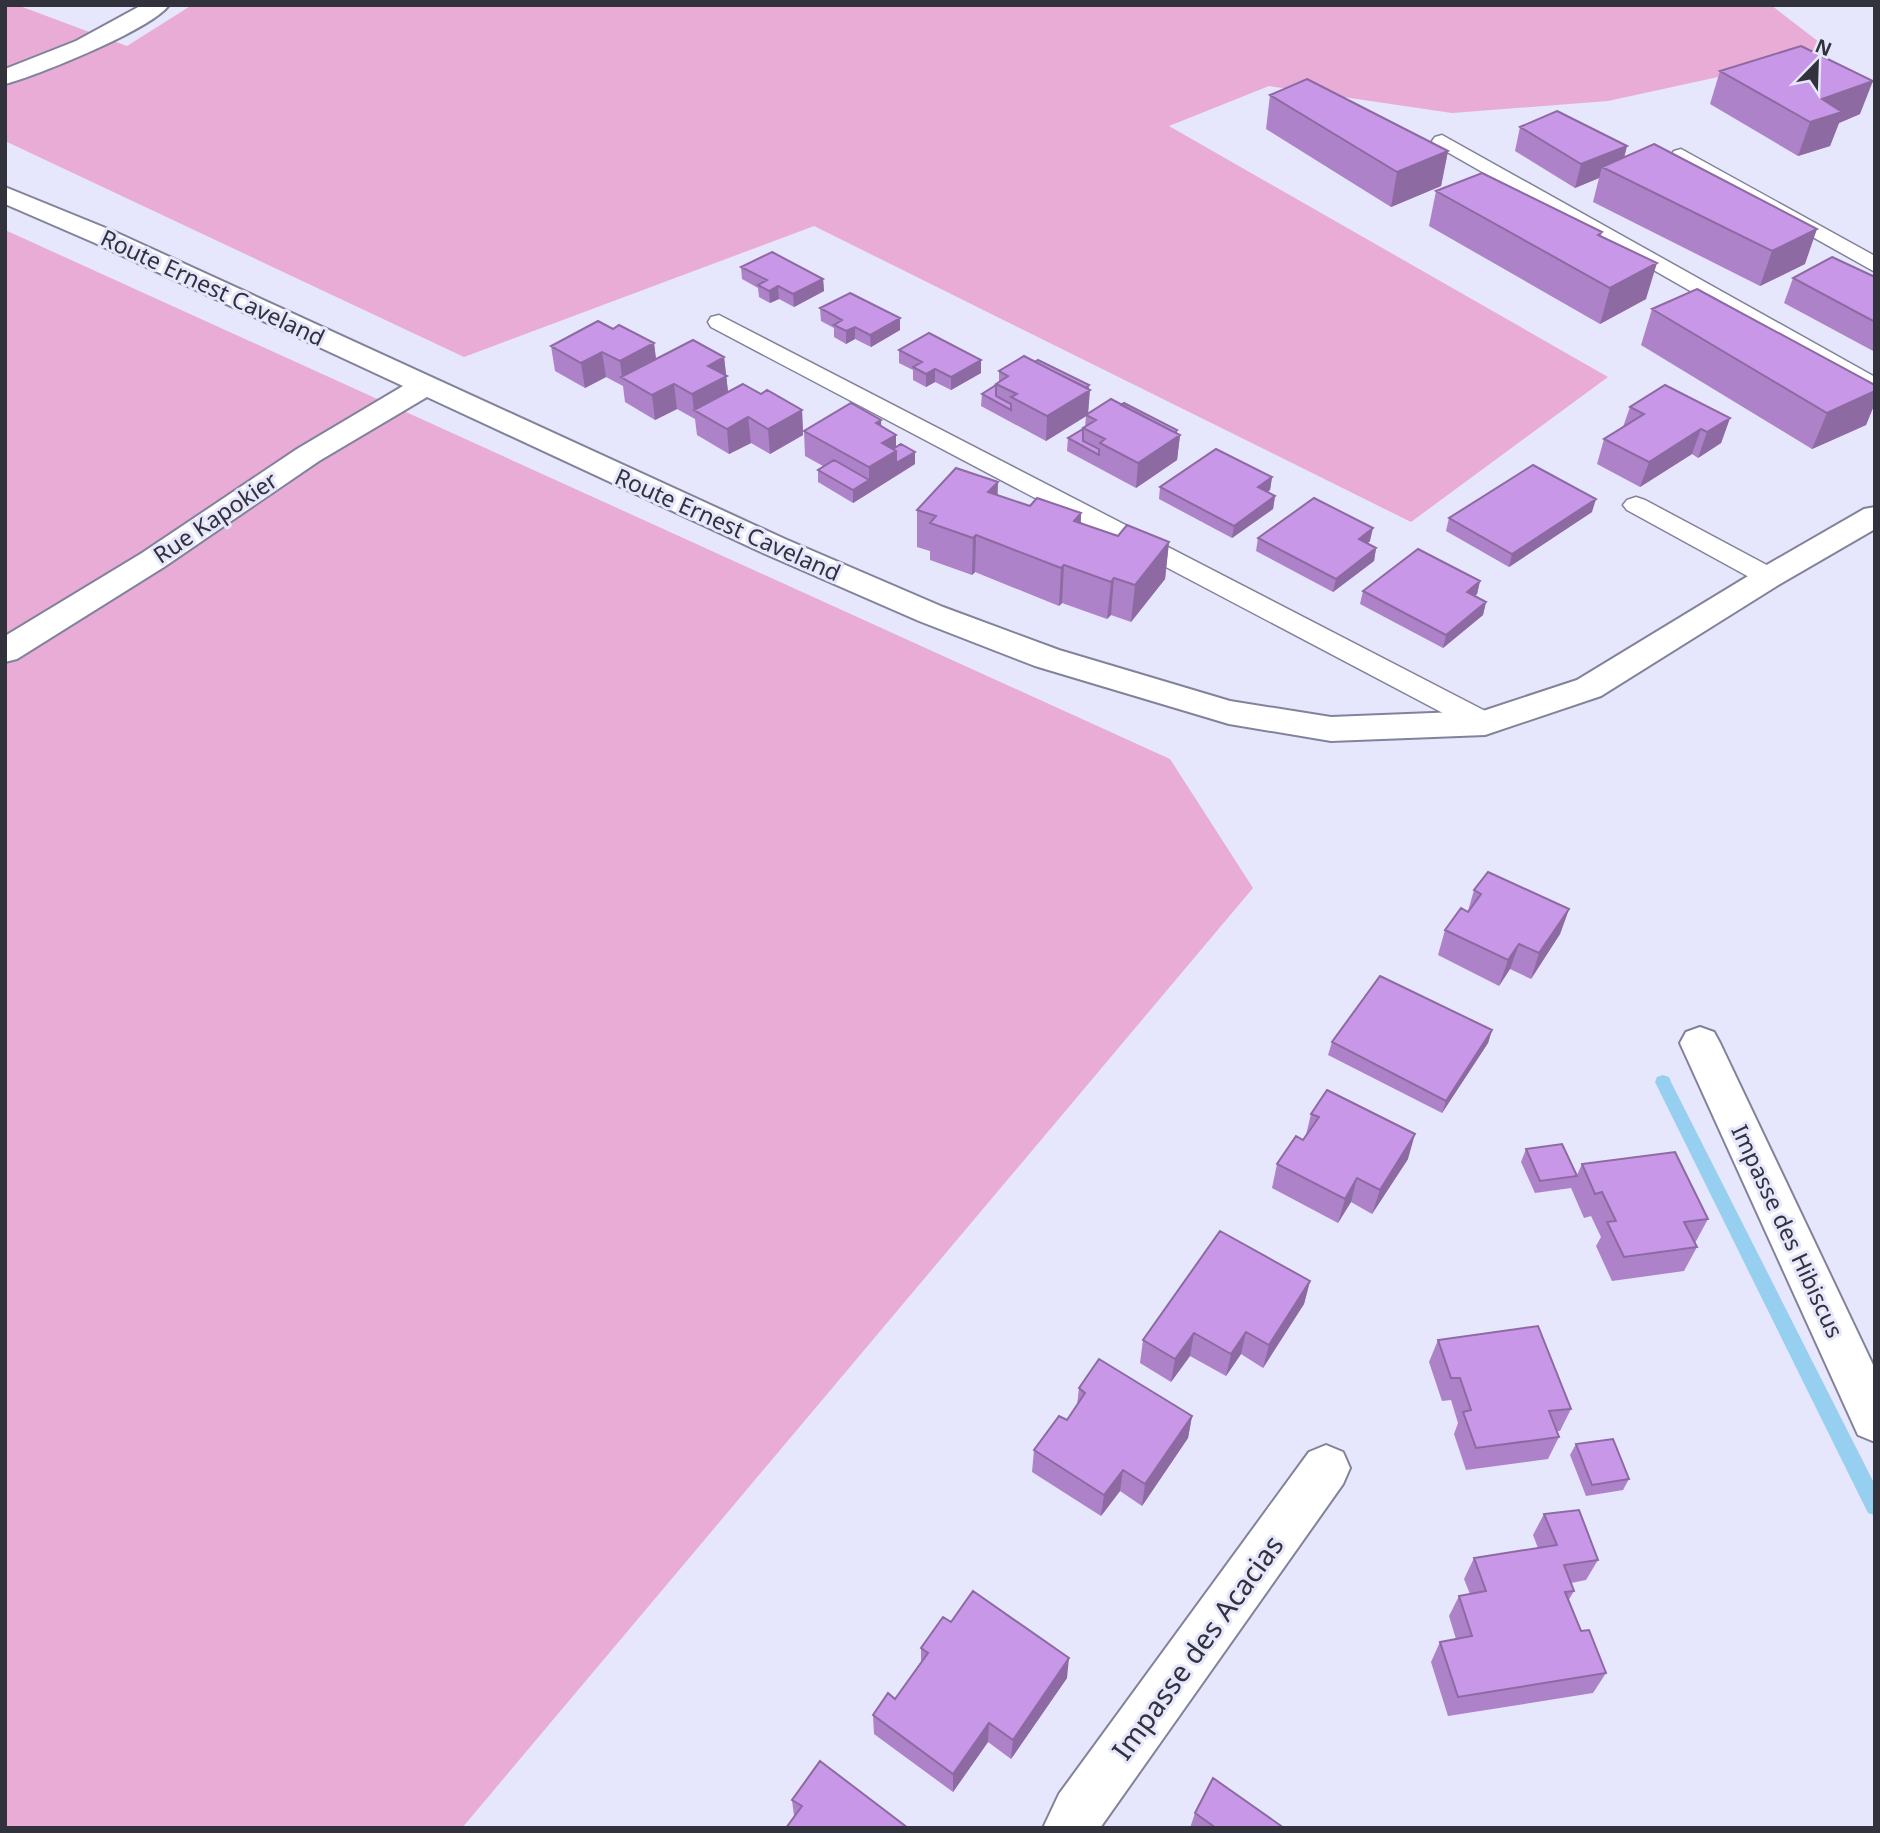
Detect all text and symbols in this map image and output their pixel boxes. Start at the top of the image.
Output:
north arrow [1782,28,1852,98]
text: N [1811,32,1836,62]
street label: Route Ernest Caveland [96,221,330,353]
street label: Route Ernest Caveland [610,460,846,588]
street label: Rue Kapokier [147,463,284,570]
street label: Impasse des Hibiscus [1725,1119,1851,1343]
street label: Impasse des Acacias [1103,1527,1291,1767]

